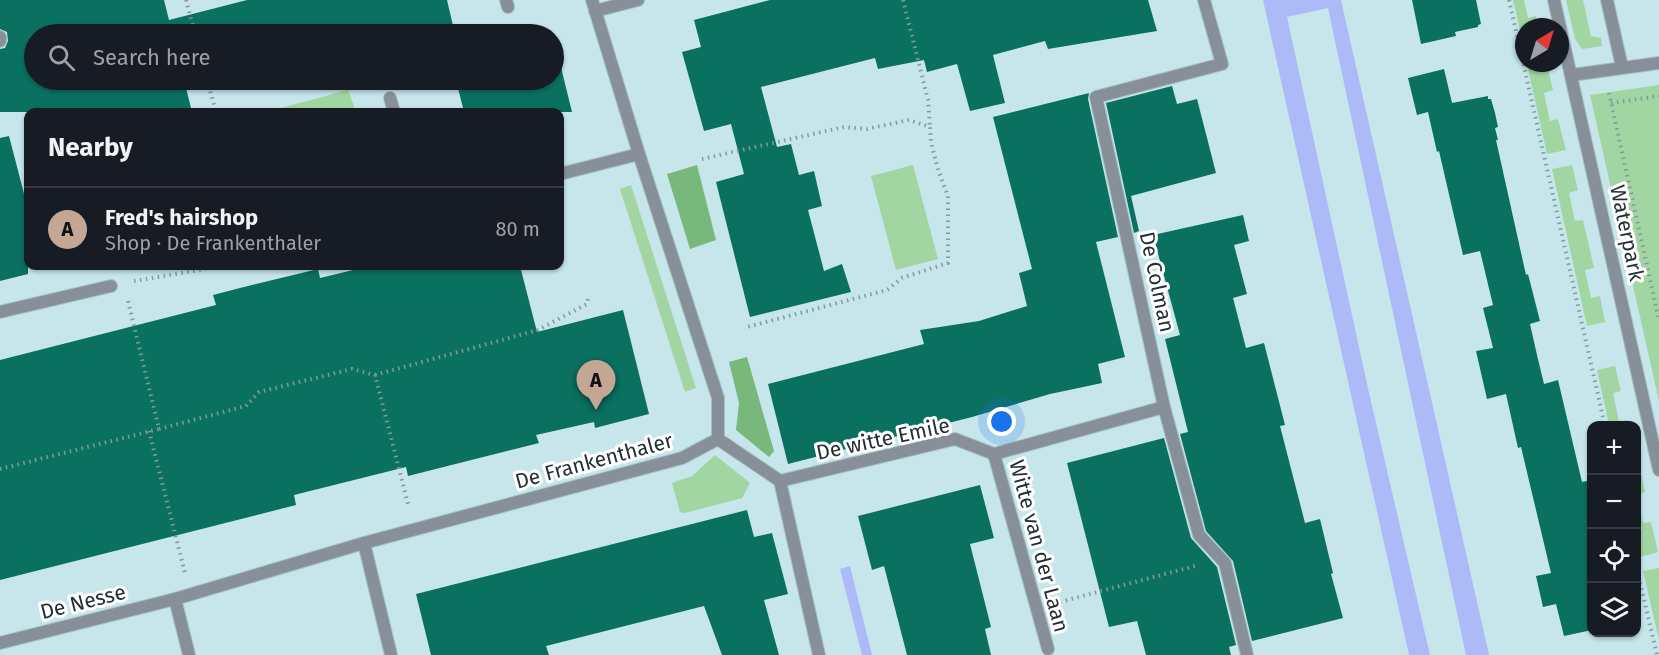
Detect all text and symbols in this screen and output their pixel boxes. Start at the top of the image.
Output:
north arrow [1515,18,1569,72]
search box [24,24,564,90]
icon: search [45,41,78,74]
text: Search here [93,44,211,71]
text: Nearby [48,132,133,163]
street label: Waterpark [1604,183,1650,284]
text: Fred's hairshop [105,204,258,231]
text: A [62,217,73,241]
text: 80 m [495,217,540,241]
street label: De Colman [1134,229,1180,335]
text: Shop · De Frankenthaler [105,231,321,255]
pin: A [576,360,616,410]
your location [987,407,1016,436]
street label: De witte Emile [814,412,952,466]
map controls [1587,421,1641,637]
button: + [1587,421,1641,475]
street label: De Frankenthaler [512,427,676,495]
street label: Witte van der Laan [1003,457,1075,635]
button: − [1587,475,1641,529]
button: locate [1587,529,1641,583]
street label: De Nesse [38,579,128,625]
button: layers [1587,583,1641,637]

